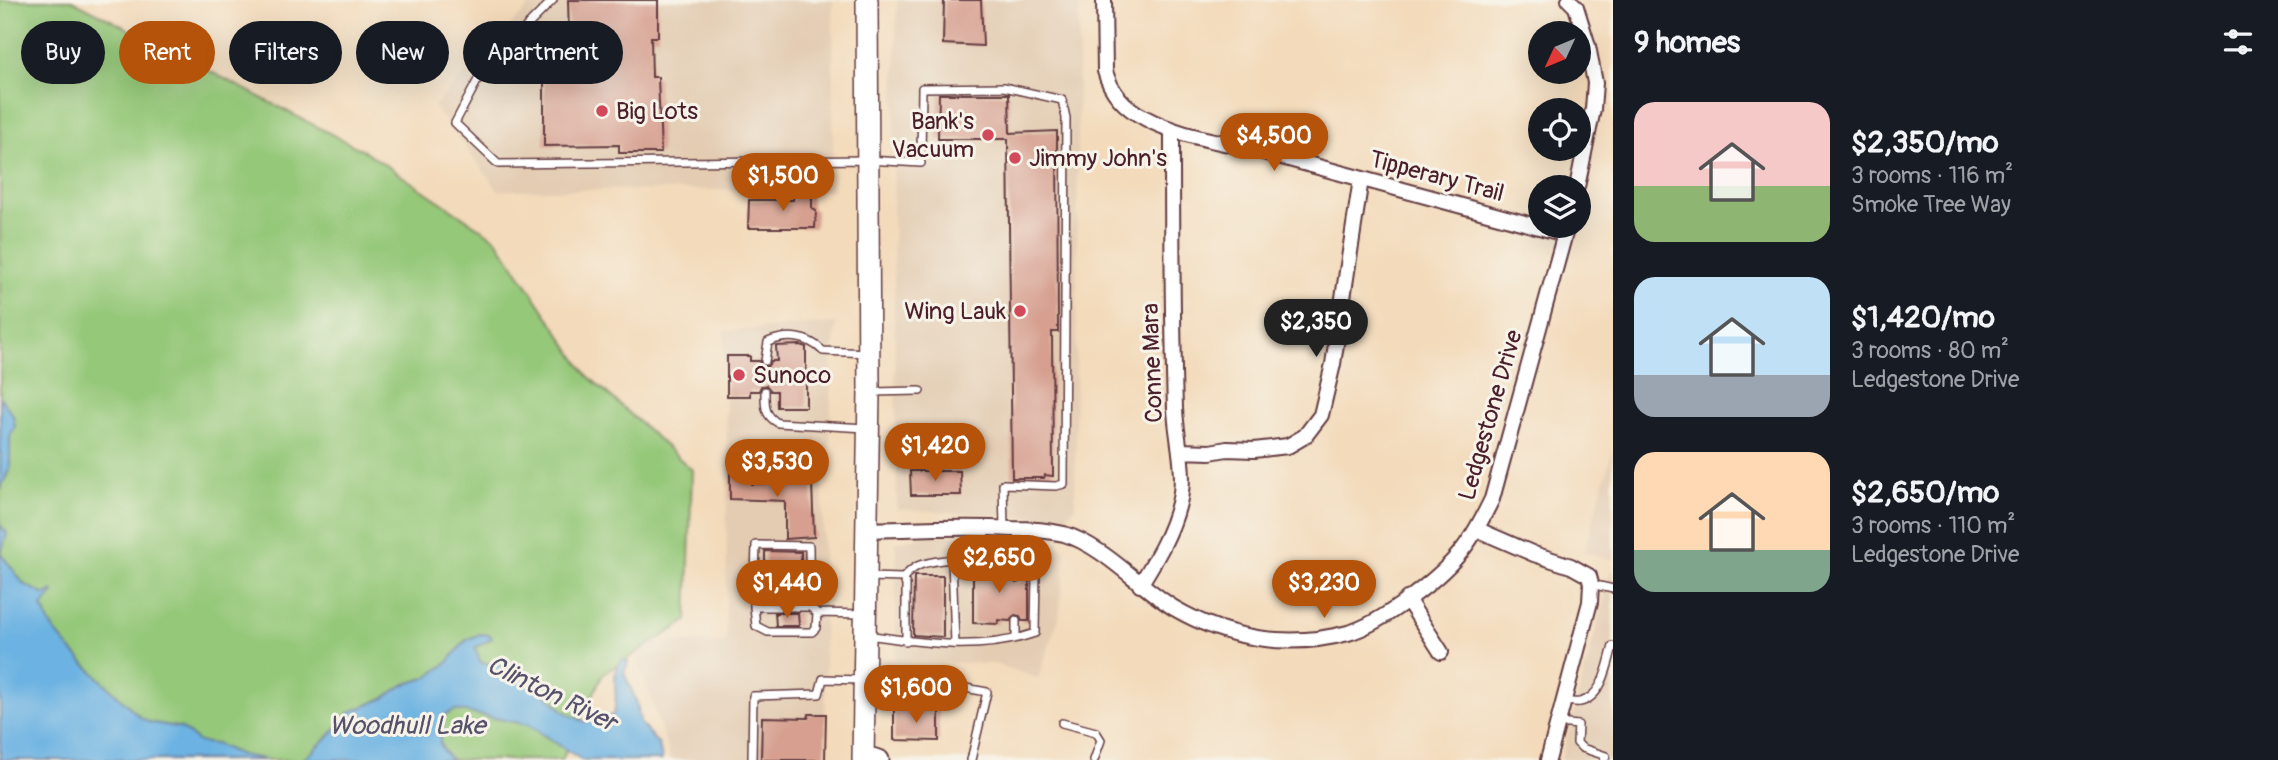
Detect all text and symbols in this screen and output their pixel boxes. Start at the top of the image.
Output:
chip: Buy [21,21,105,84]
chip: Rent [119,21,215,84]
chip: Filters [229,21,342,84]
chip: New [356,21,449,84]
chip: Apartment [463,21,623,84]
north arrow [1528,21,1591,84]
map controls [1528,21,1591,238]
icon: filters [2219,23,2257,61]
text: 9 homes [1634,24,1740,61]
place label: Big Lots [616,97,698,126]
button: locate [1528,98,1591,161]
marker: Big Lots [594,103,610,119]
place label: Bank's Vacuum [892,107,974,164]
pin: $4,500 [1217,114,1331,173]
text: $4,500 [1236,121,1312,150]
text: $2,350/mo [1851,124,1999,161]
marker: Bank's Vacuum [980,127,996,143]
icon: home [1690,130,1774,214]
place label: Jimmy John's [1029,144,1167,173]
street label: Tipperary Trail [1366,145,1507,208]
marker: Jimmy John's [1007,150,1023,166]
pin: $1,500 [726,154,840,213]
text: $1,500 [747,161,819,190]
text: 3 rooms · 116 m² [1851,161,2013,190]
button: layers [1528,175,1591,238]
text: Smoke Tree Way [1851,190,2011,219]
place label: Wing Lauk [904,297,1006,326]
text: $1,420/mo [1851,299,1995,336]
pin: $2,350 [1259,300,1373,359]
marker: Wing Lauk [1012,303,1028,319]
street label: Conne Mara [1136,303,1169,423]
icon: home [1690,305,1774,389]
text: $2,350 [1280,307,1352,336]
street label: Ledgestone Drive [1452,326,1529,504]
text: 3 rooms · 80 m² [1851,336,2009,365]
place label: Sunoco [753,361,831,390]
text: Ledgestone Drive [1851,365,2019,394]
marker: Sunoco [731,367,747,383]
pin: $1,420 [878,424,992,483]
text: $1,420 [900,431,970,460]
pin: $3,530 [720,440,834,499]
text: $3,530 [741,447,813,476]
text: $2,650/mo [1851,474,1999,511]
icon: home [1690,480,1774,564]
text: 3 rooms · 110 m² [1851,511,2015,540]
pin: $2,650 [942,536,1056,595]
text: Ledgestone Drive [1851,540,2019,569]
text: $2,650 [963,543,1035,572]
pin: $1,440 [730,560,844,620]
pin: $3,230 [1267,560,1381,620]
text: $1,440 [752,568,822,597]
text: $3,230 [1288,568,1360,597]
water label: Clinton River [482,649,625,741]
pin: $1,600 [859,666,973,725]
text: $1,600 [880,673,952,702]
water label: Woodhull Lake [329,710,487,742]

